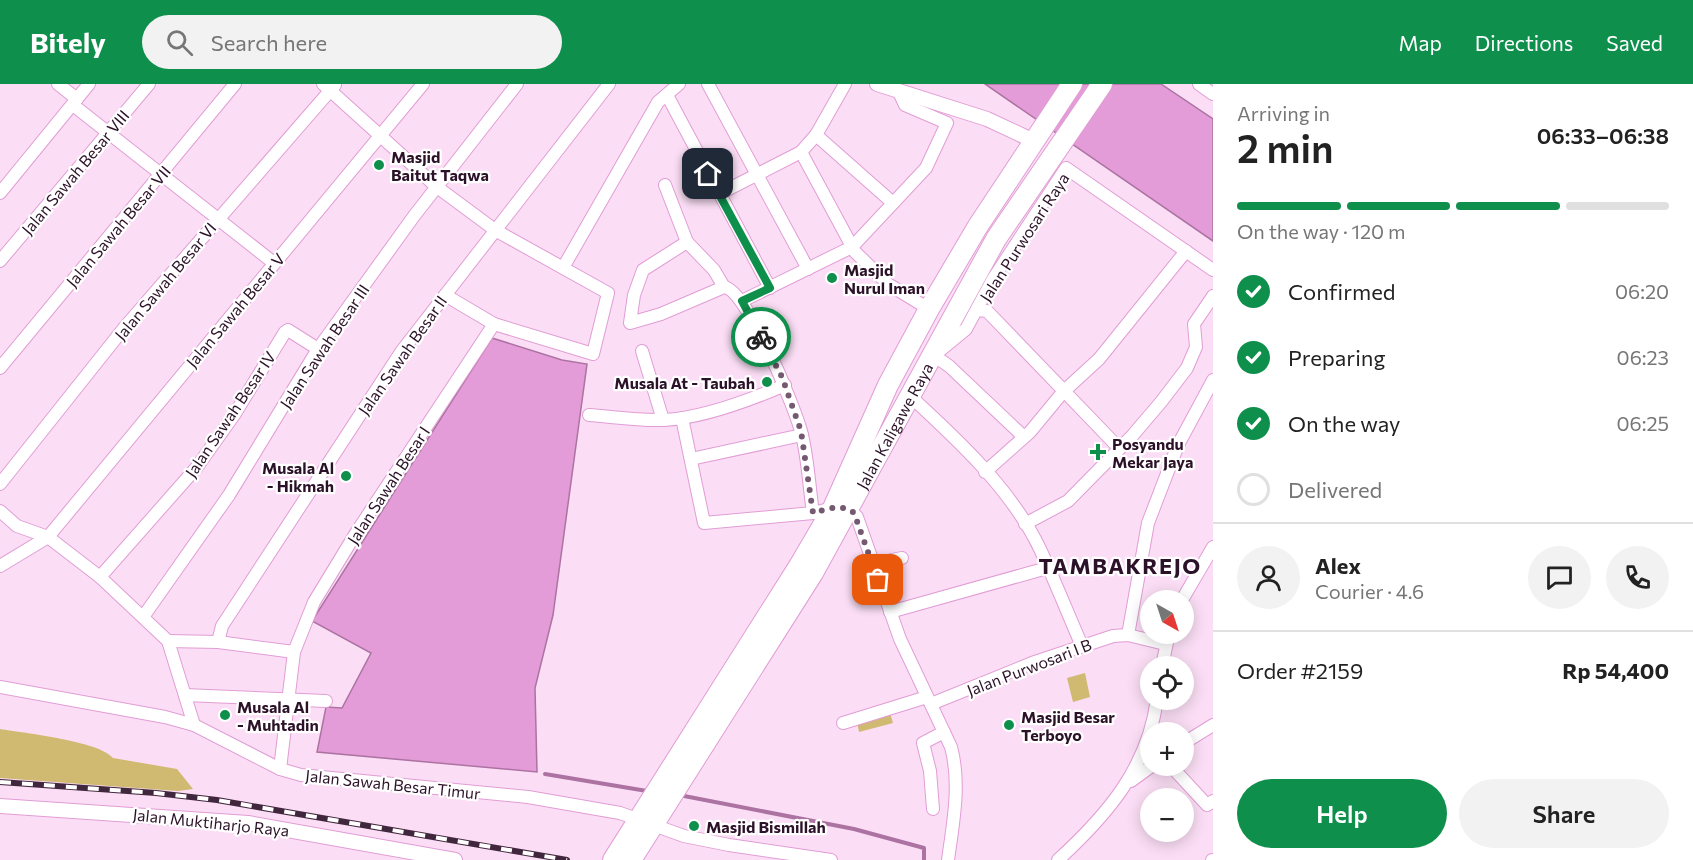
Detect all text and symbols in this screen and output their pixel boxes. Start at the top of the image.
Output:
search box [142,15,562,69]
text: Bitely [30,25,106,59]
icon: search [163,26,196,59]
text: Search here [211,29,327,56]
text: Map [1399,30,1442,55]
text: Directions [1475,30,1573,55]
text: Saved [1606,30,1663,55]
text: Arriving in [1237,101,1330,125]
street label: Jalan Sawah Besar VIII [17,106,133,238]
text: 06:33–06:38 [1537,122,1669,149]
text: 2 min [1237,123,1334,171]
place label: Masjid Baitut Taqwa [391,147,489,184]
pin [682,148,733,199]
icon: home [691,157,724,190]
marker: Masjid Baitut Taqwa [372,158,386,172]
street label: Jalan Purwosari Raya [975,169,1073,305]
street label: Jalan Sawah Besar VII [110,218,220,344]
street label: Jalan Sawah Besar VI [110,218,220,344]
text: On the way · 120 m [1237,219,1405,243]
street label: Jalan Sawah Besar V [182,249,288,371]
place label: Masjid Nurul Iman [844,260,925,297]
marker: Masjid Nurul Iman [825,271,839,285]
icon: check [1237,275,1270,308]
text: Confirmed [1288,278,1395,305]
text: 06:20 [1615,279,1669,303]
street label: Jalan Sawah Besar III [275,280,373,412]
street label: Jalan Sawah Besar II [354,292,450,418]
courier [731,307,791,367]
icon: bike [745,321,778,354]
icon: check [1237,341,1270,374]
text: Preparing [1288,344,1385,371]
text: 06:23 [1617,345,1669,369]
street label: Jalan Sawah Besar IV [181,347,279,481]
street label: Jalan Kaligawe Raya [852,359,936,492]
place label: Musala At - Taubah [614,373,755,392]
marker: Musala At - Taubah [760,375,774,389]
icon: check [1237,407,1270,440]
text: On the way [1288,410,1400,437]
text: 06:25 [1617,411,1669,435]
street label: Jalan Sawah Besar I [343,422,433,548]
place label: Posyandu Mekar Jaya [1112,434,1193,471]
marker: Posyandu Mekar Jaya [1089,443,1107,461]
place label: Musala Al - Hikmah [262,458,334,495]
marker: Musala Al - Hikmah [339,469,353,483]
text: Delivered [1288,476,1382,503]
button: person [1237,546,1300,609]
button: chat [1528,546,1591,609]
button: phone [1606,546,1669,609]
district label: TAMBAKREJO [1038,552,1202,579]
text: Alex [1315,552,1361,579]
pin [852,554,903,605]
icon: bag [861,563,894,596]
text: Courier · 4.6 [1315,579,1424,603]
north arrow [1140,590,1194,644]
map controls [1140,590,1194,842]
street label: Jalan Purwosari I B [964,634,1094,700]
button: locate [1140,656,1194,710]
text: Order #2159 [1237,657,1363,684]
text: Rp 54,400 [1562,657,1669,684]
place label: Musala Al - Muhtadin [237,697,319,734]
place label: Masjid Besar Terboyo [1021,707,1115,744]
marker: Musala Al - Muhtadin [218,708,232,722]
marker: Masjid Besar Terboyo [1002,718,1016,732]
button: + [1140,722,1194,776]
street label: Jalan Sawah Besar Timur [304,765,482,803]
button: Help [1237,779,1447,848]
button: Share [1459,779,1669,848]
button: − [1140,788,1194,842]
street label: Jalan Muktiharjo Raya [132,804,290,840]
place label: Masjid Bismillah [706,817,826,836]
marker: Masjid Bismillah [687,819,701,833]

